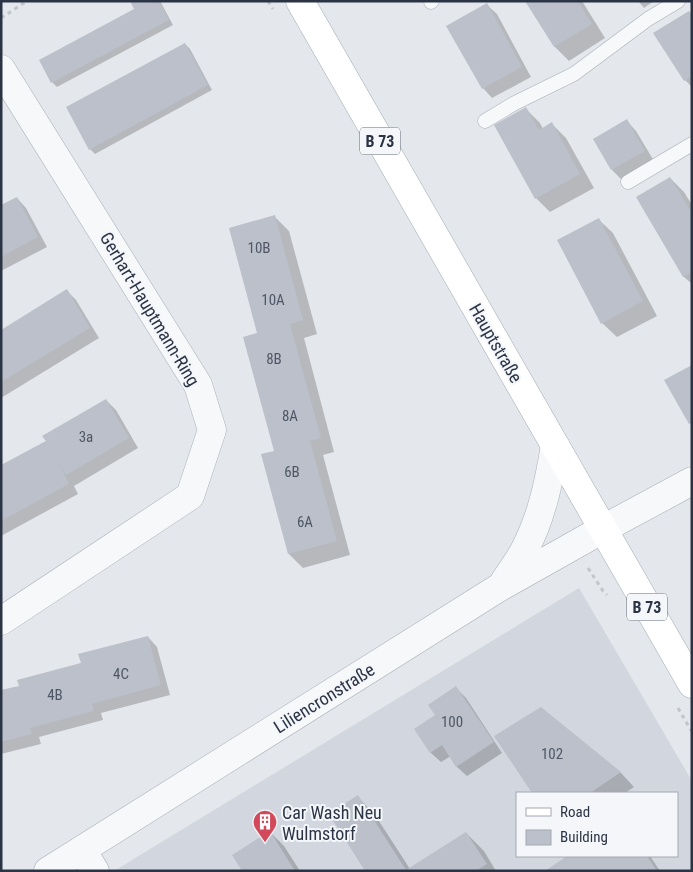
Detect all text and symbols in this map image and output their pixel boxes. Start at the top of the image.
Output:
road number: B 73 [360,128,400,154]
street label: Gerhart-Hauptmann-Ring [96,228,204,390]
house number: 10B [248,239,271,257]
house number: 10A [261,291,285,309]
street label: Hauptstraße [465,300,527,386]
house number: 8B [266,350,282,368]
house number: 8A [282,407,298,425]
house number: 3a [79,428,93,446]
house number: 6B [284,463,300,481]
house number: 6A [297,513,313,531]
road number: B 73 [627,594,667,620]
street label: Liliencronstraße [270,659,378,737]
house number: 4C [113,665,129,683]
house number: 4B [47,686,63,704]
house number: 100 [441,713,463,731]
house number: 102 [541,745,563,763]
legend [516,792,678,857]
place label: Car Wash Neu Wulmstorf [282,802,382,844]
text: Road [560,803,590,821]
building icon: Car Wash Neu Wulmstorf [252,809,278,843]
text: Building [560,828,608,846]

